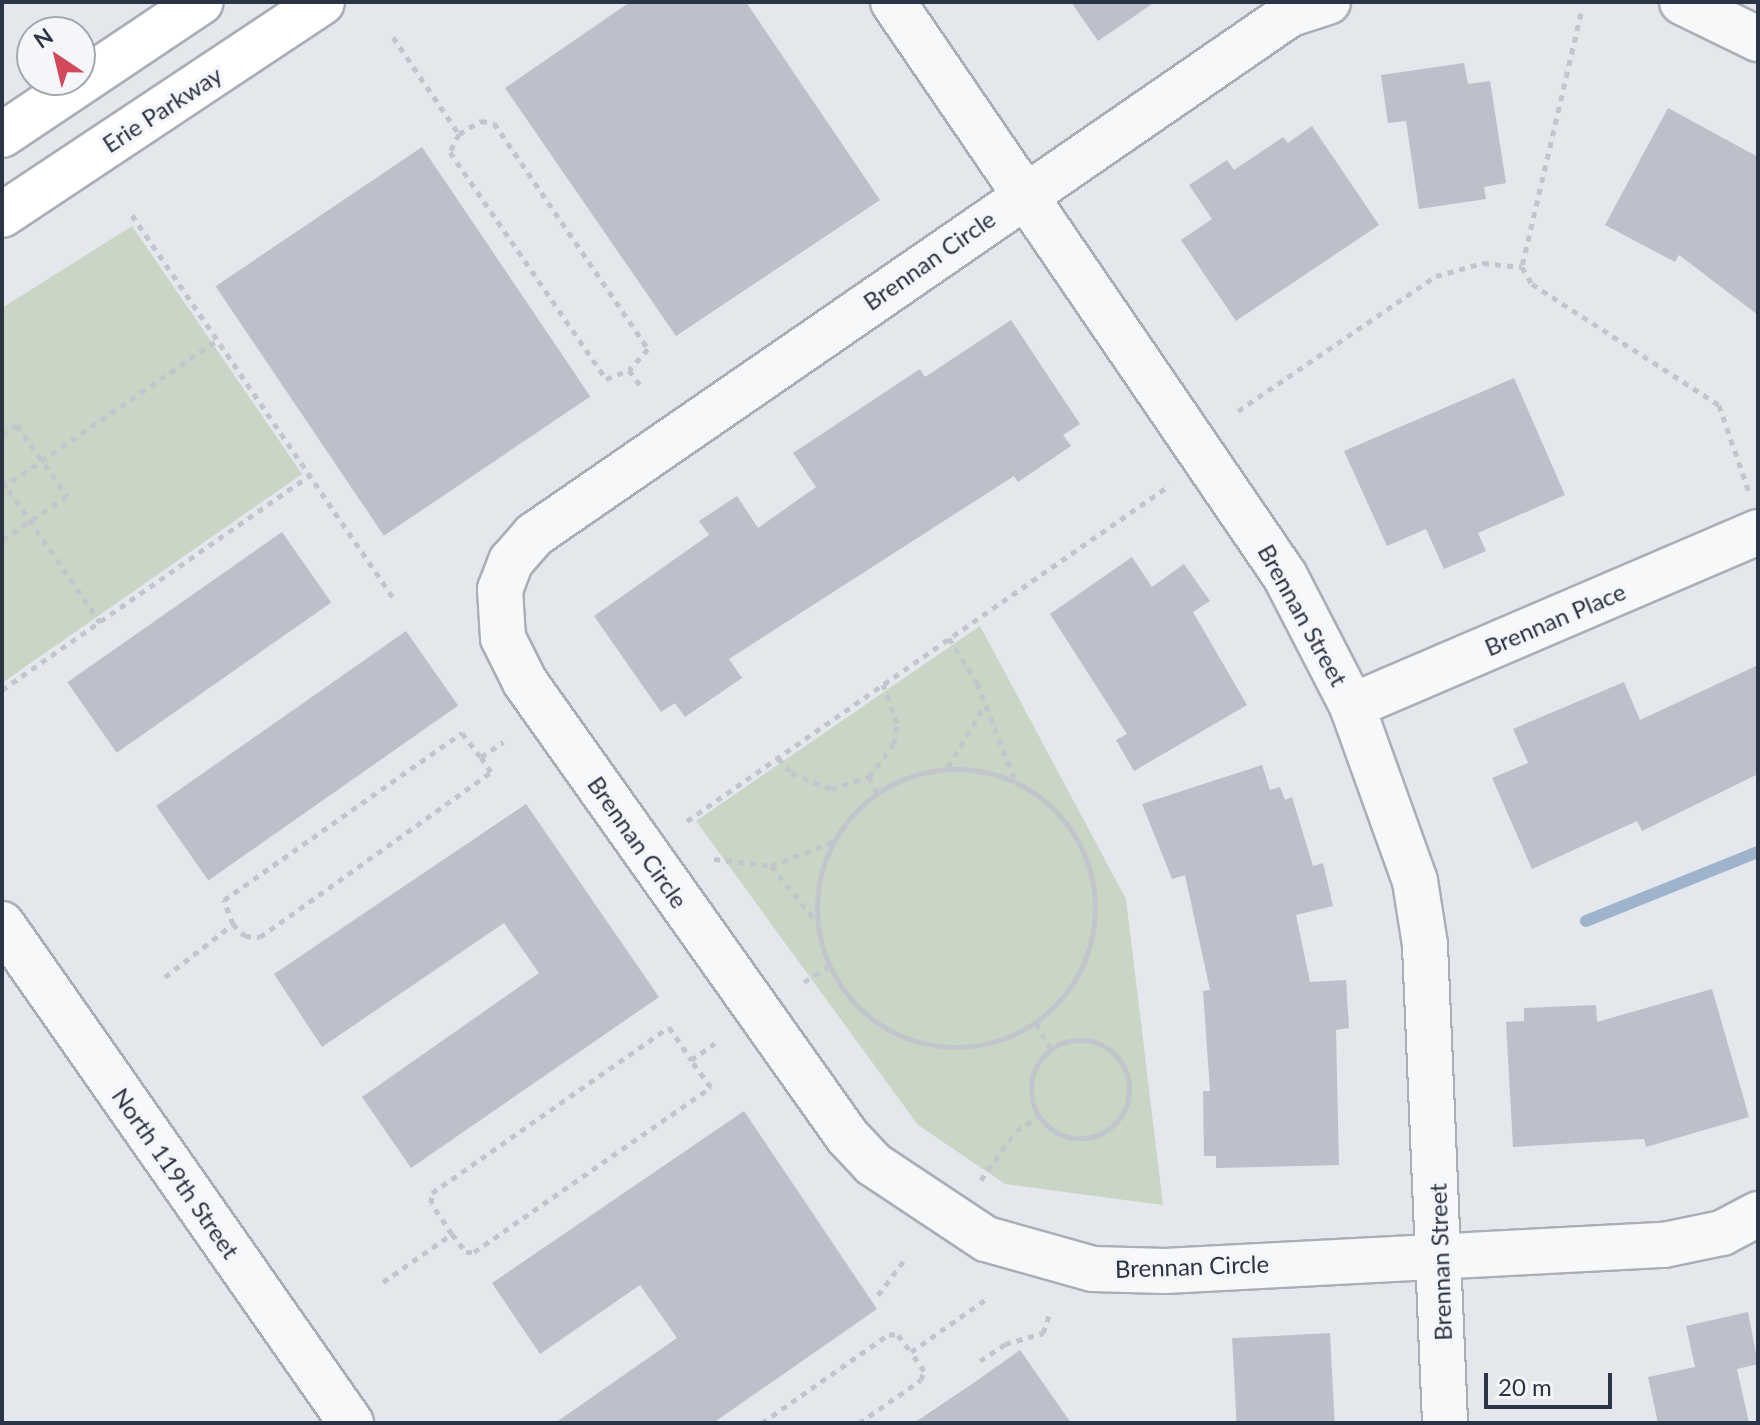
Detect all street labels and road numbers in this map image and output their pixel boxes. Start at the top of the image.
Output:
street label: Erie Parkway [97,60,227,158]
street label: Brennan Circle [858,204,1000,316]
street label: Brennan Street [1252,539,1354,691]
street label: Brennan Place [1480,576,1630,662]
street label: Brennan Circle [582,771,694,913]
street label: North 119th Street [106,1082,246,1264]
street label: Brennan Street [1423,1183,1457,1341]
street label: Brennan Circle [1114,1249,1270,1283]

